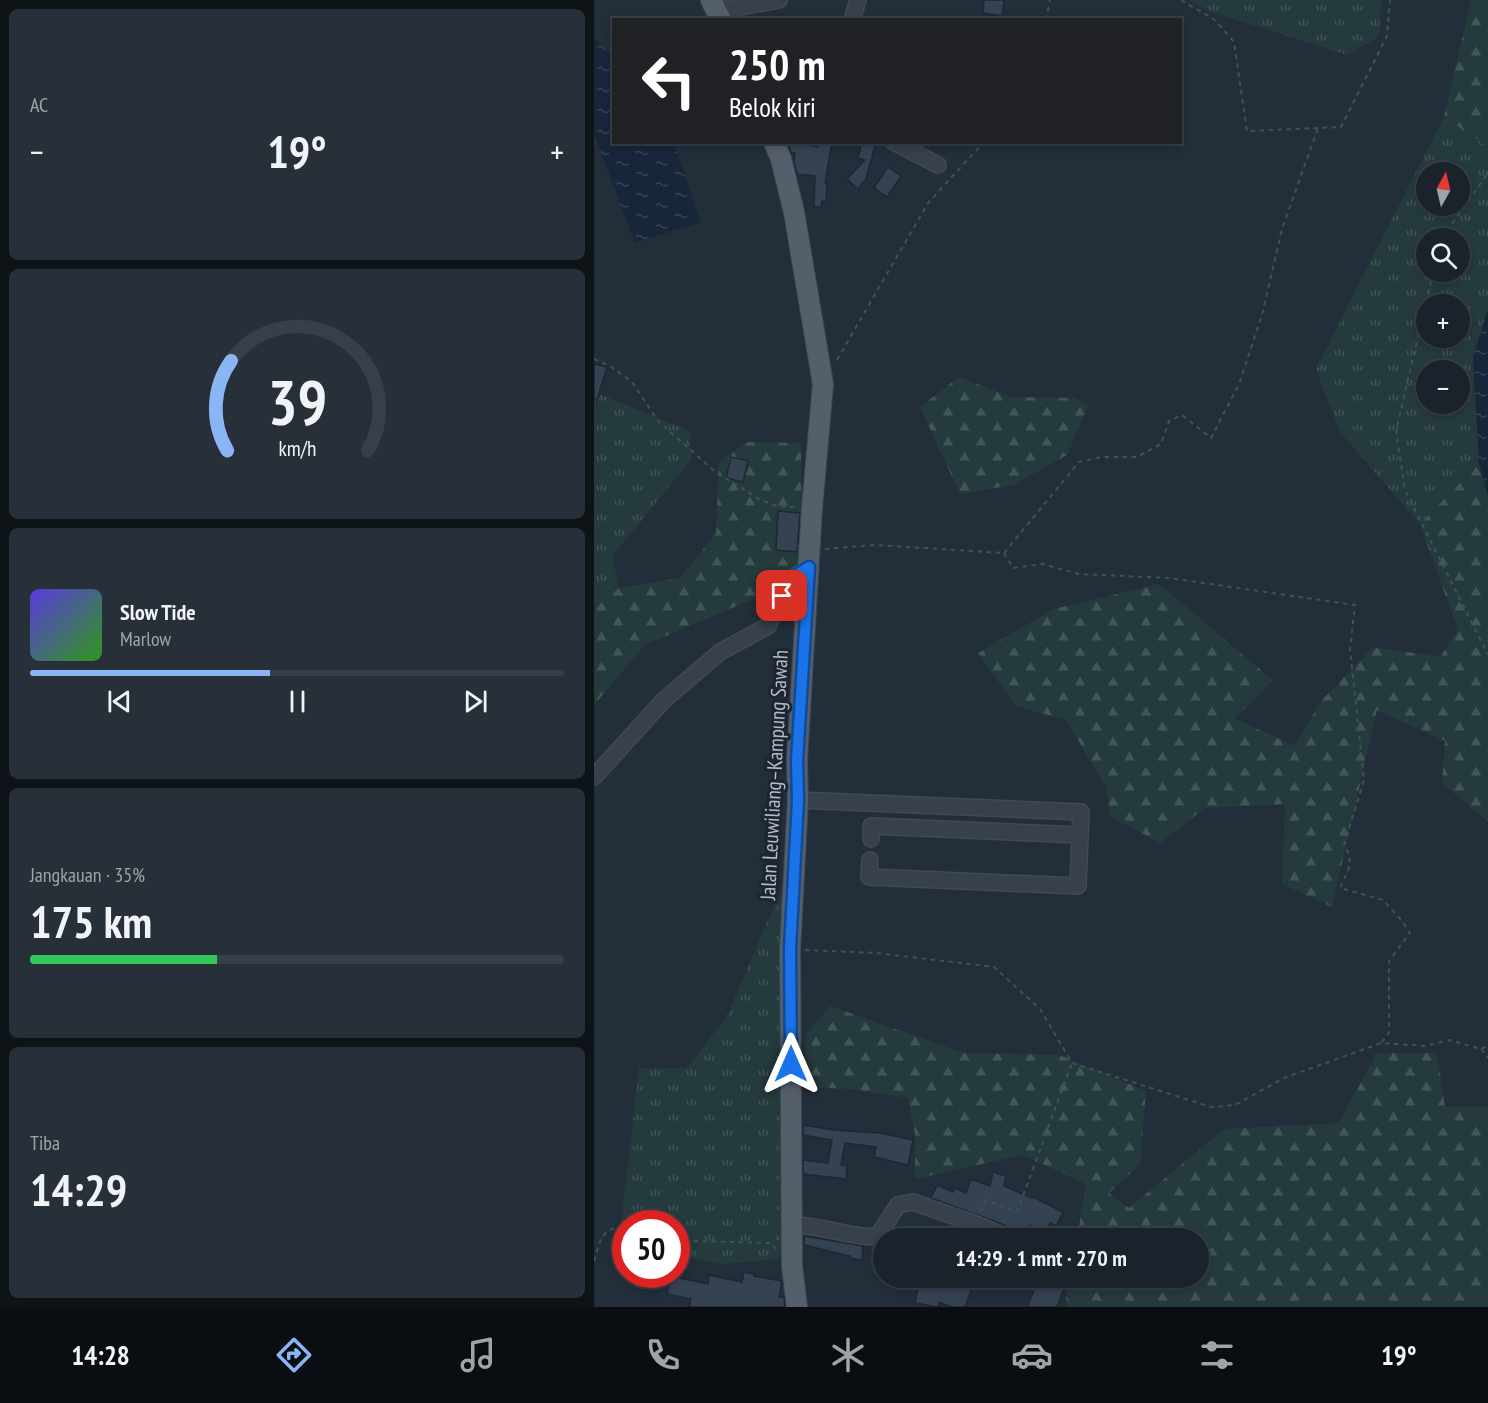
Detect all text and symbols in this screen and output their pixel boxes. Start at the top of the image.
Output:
text: 250 m [729,37,826,92]
icon: left [630,42,708,120]
text: Belok kiri [729,90,816,124]
text: AC [30,92,48,118]
text: 19° [267,122,327,180]
text: − [30,130,44,173]
text: + [550,130,564,173]
north arrow [1416,162,1470,216]
map controls [1416,162,1470,414]
button: search [1416,228,1470,282]
button: + [1416,294,1470,348]
button: − [1416,360,1470,414]
text: 39 [267,361,327,442]
text: km/h [278,434,316,462]
pin [756,570,807,621]
icon: arrive [765,579,798,612]
text: Slow Tide [120,598,196,626]
text: Marlow [120,626,171,652]
street label: Jalan Leuwiliang–Kampung Sawah [754,649,794,902]
icon: previous [103,685,136,718]
icon: pause [281,685,314,718]
icon: next [459,685,492,718]
text: Jangkauan · 35% [30,862,145,888]
text: 175 km [30,892,152,950]
position arrow [759,1032,823,1096]
text: Tiba [30,1130,60,1156]
text: 14:29 [30,1160,127,1218]
speed limit sign: 50 [612,1210,690,1288]
text: 14:29 · 1 mnt · 270 m [955,1244,1127,1272]
icon: directions [273,1334,315,1376]
icon: music [457,1334,499,1376]
icon: phone [642,1334,684,1376]
icon: climate [827,1334,869,1376]
icon: car [1011,1334,1053,1376]
icon: filters [1196,1334,1238,1376]
text: 14:28 [71,1338,130,1372]
text: 19° [1381,1338,1417,1372]

